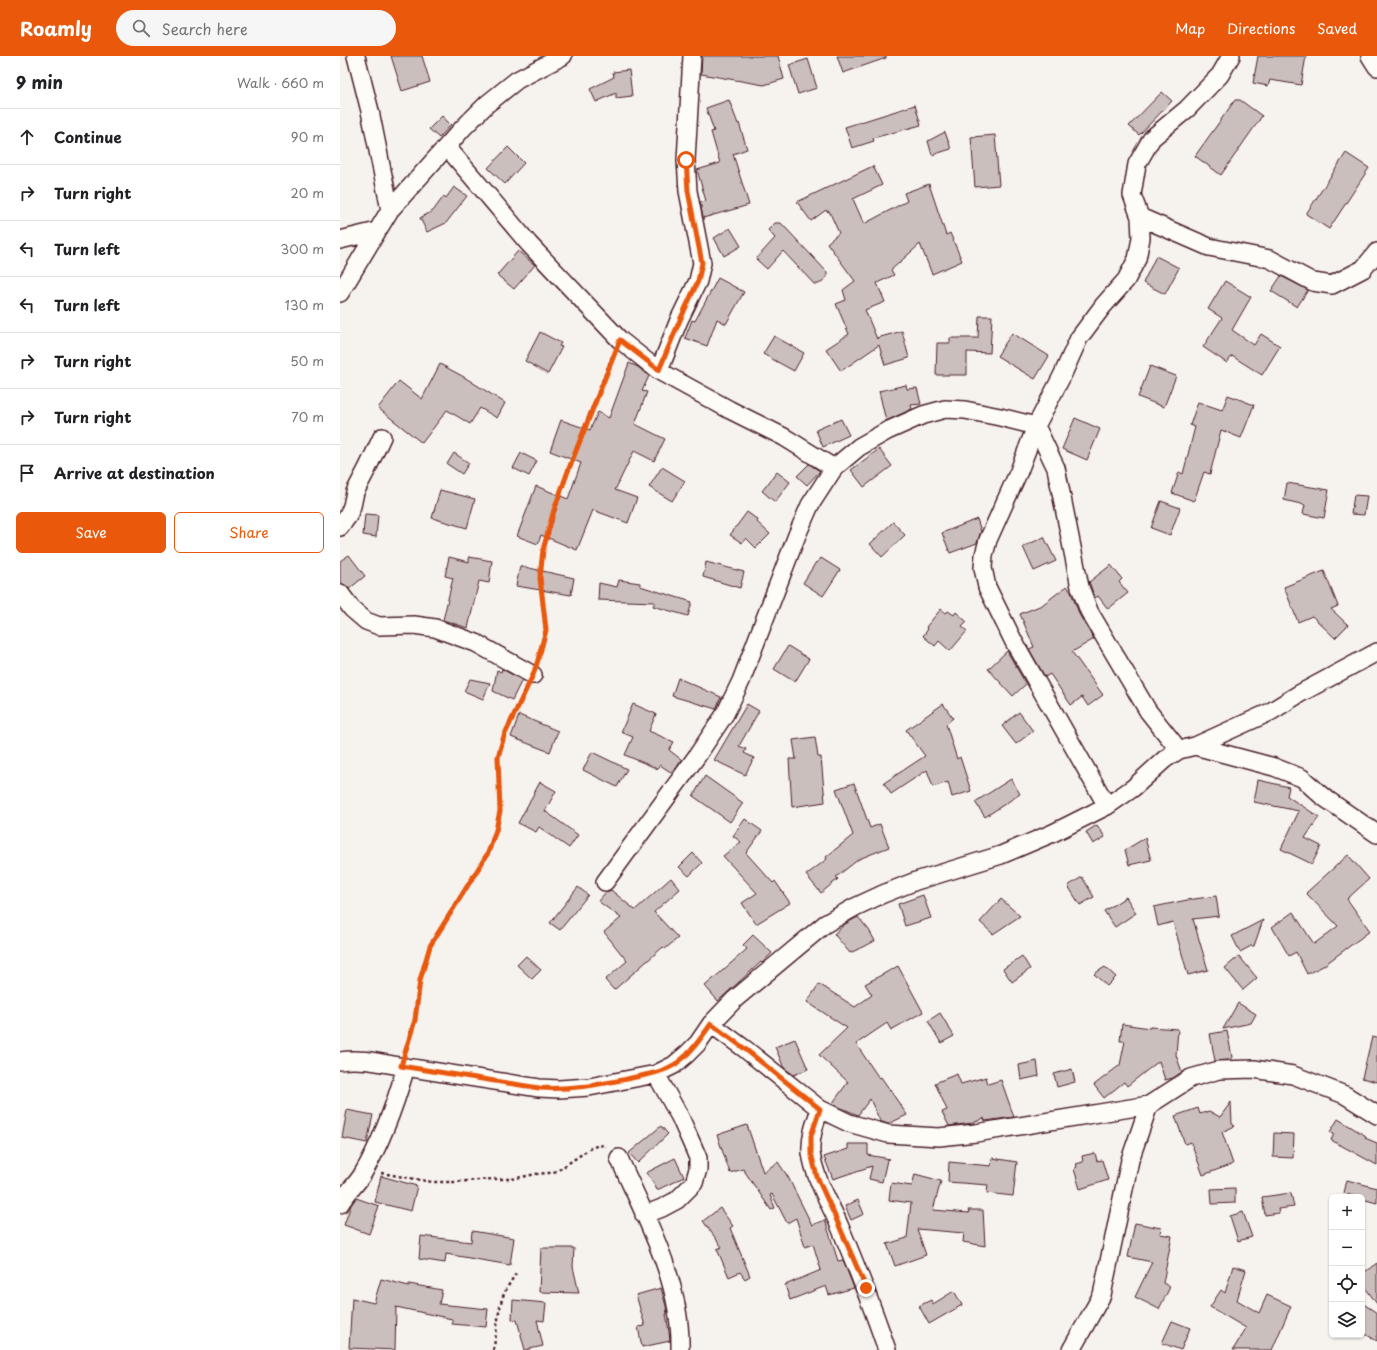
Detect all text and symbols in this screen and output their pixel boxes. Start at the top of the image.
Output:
search box [116,10,396,46]
text: Roamly [20,14,92,42]
icon: search [130,17,152,39]
text: Search here [162,17,248,40]
text: Map [1175,18,1205,39]
text: Directions [1227,18,1295,39]
text: Saved [1317,18,1357,39]
text: 9 min [16,69,63,95]
text: Walk · 660 m [237,73,324,92]
text: Continue [54,125,122,148]
icon: ahead [16,126,38,148]
text: 90 m [291,127,324,146]
route start [677,151,695,169]
text: Turn right [54,181,131,204]
icon: right [16,182,38,204]
text: 20 m [290,183,324,202]
text: Turn left [54,237,120,260]
icon: left [16,238,38,260]
text: 300 m [280,239,324,258]
text: Turn left [54,293,120,316]
icon: left [16,294,38,316]
text: 130 m [285,295,324,314]
text: Turn right [54,349,131,372]
icon: right [16,350,38,372]
text: 50 m [290,351,324,370]
text: Turn right [54,405,131,428]
icon: right [16,406,38,428]
text: 70 m [291,407,324,426]
text: Arrive at destination [54,461,215,484]
icon: arrive [16,462,38,484]
button: Save [16,512,166,553]
button: Share [174,512,324,553]
map controls [1329,1194,1365,1338]
button: + [1329,1194,1365,1230]
button: − [1329,1230,1365,1266]
button: locate [1329,1266,1365,1302]
route end [857,1279,875,1297]
button: layers [1329,1302,1365,1338]

